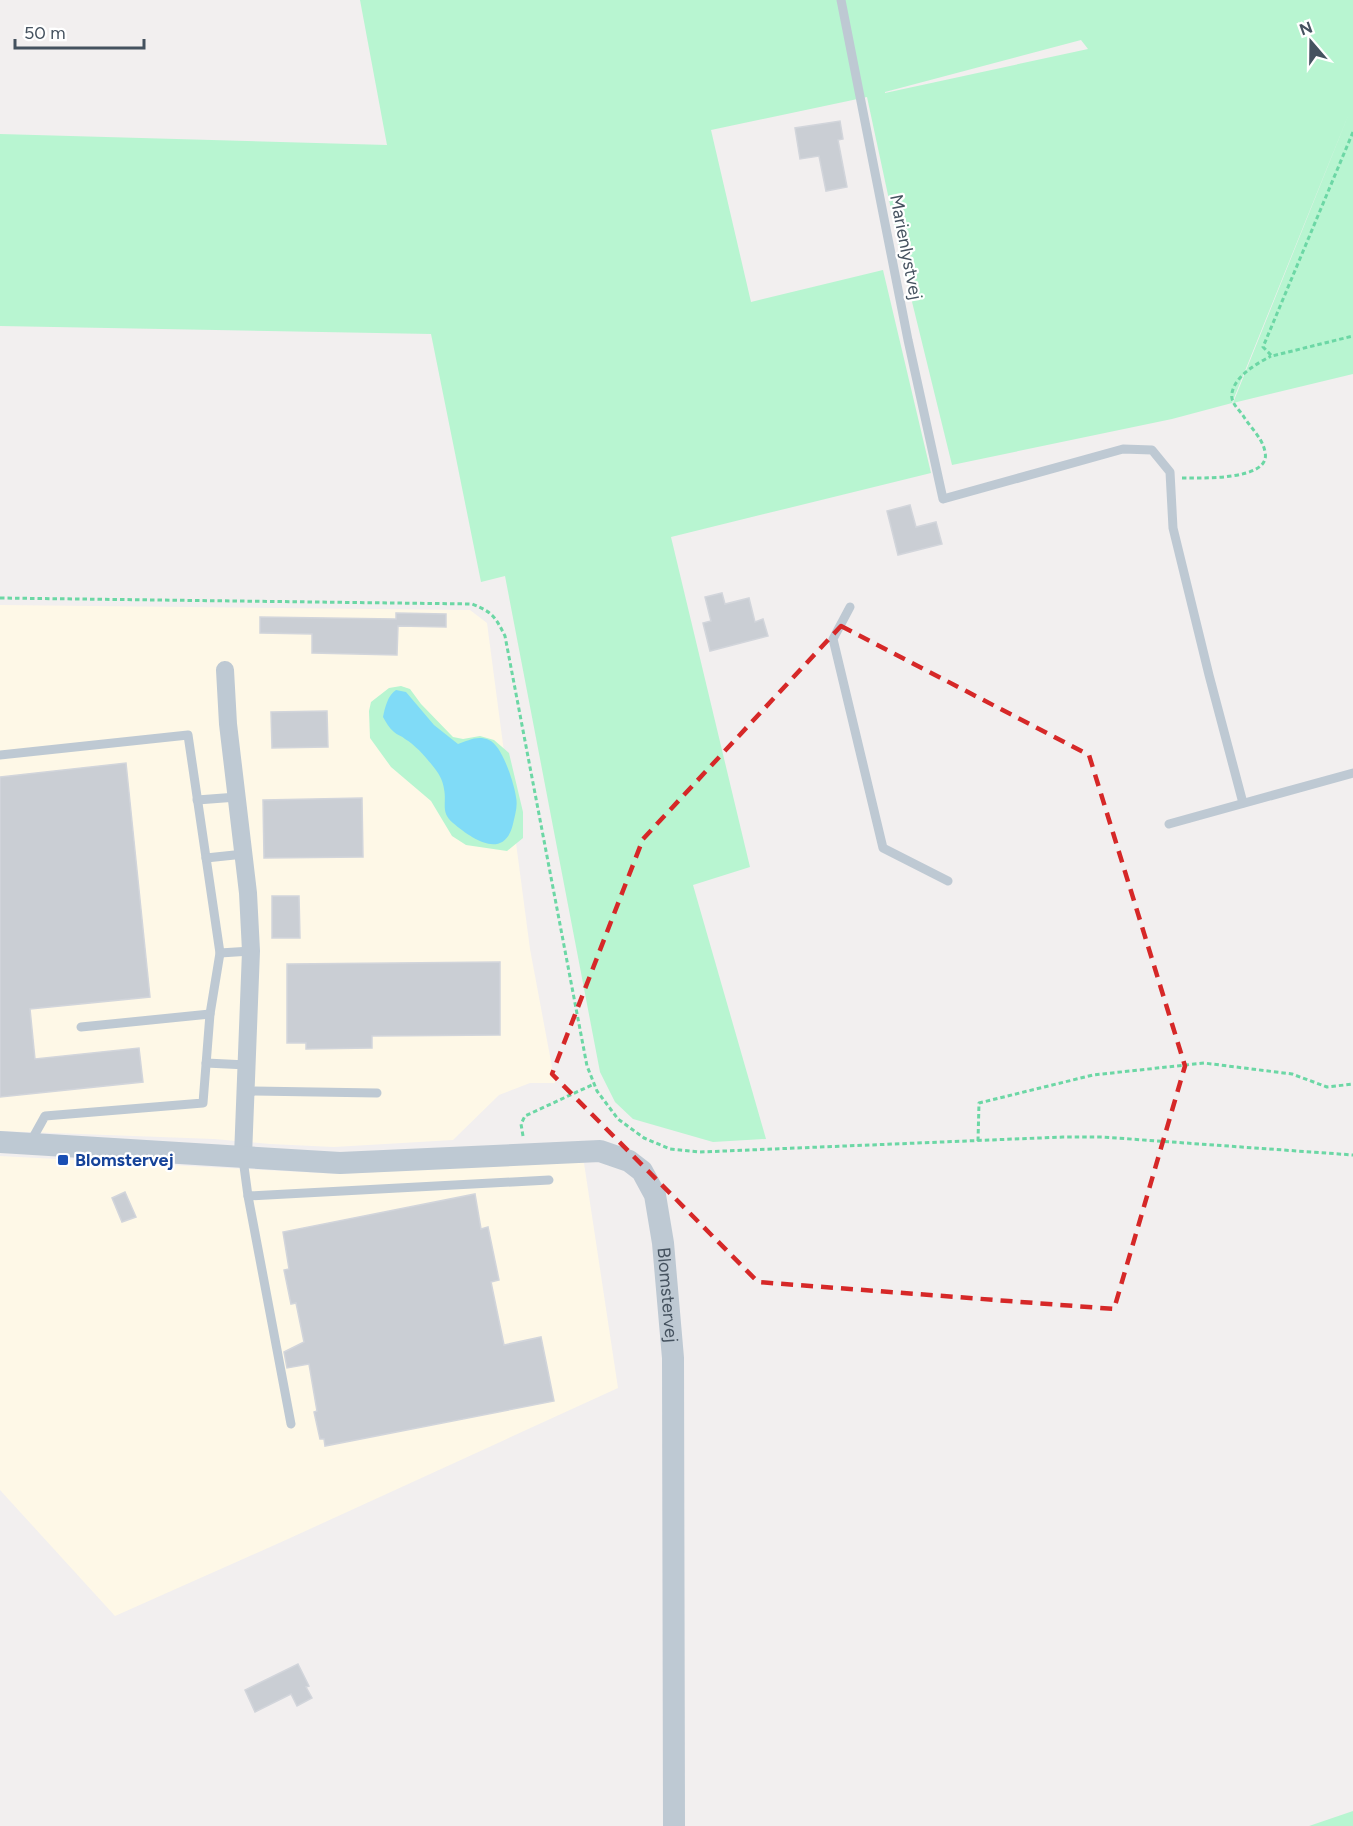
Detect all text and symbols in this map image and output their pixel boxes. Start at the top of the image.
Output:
scale bar [15,12,144,50]
north arrow [1281,12,1341,72]
text: N [1297,17,1315,39]
text: 50 m [24,22,66,44]
street label: Marienlystvej [885,192,927,302]
place label: Blomstervej [75,1149,174,1171]
marker: Blomstervej [56,1153,70,1167]
street label: Blomstervej [652,1246,683,1343]

